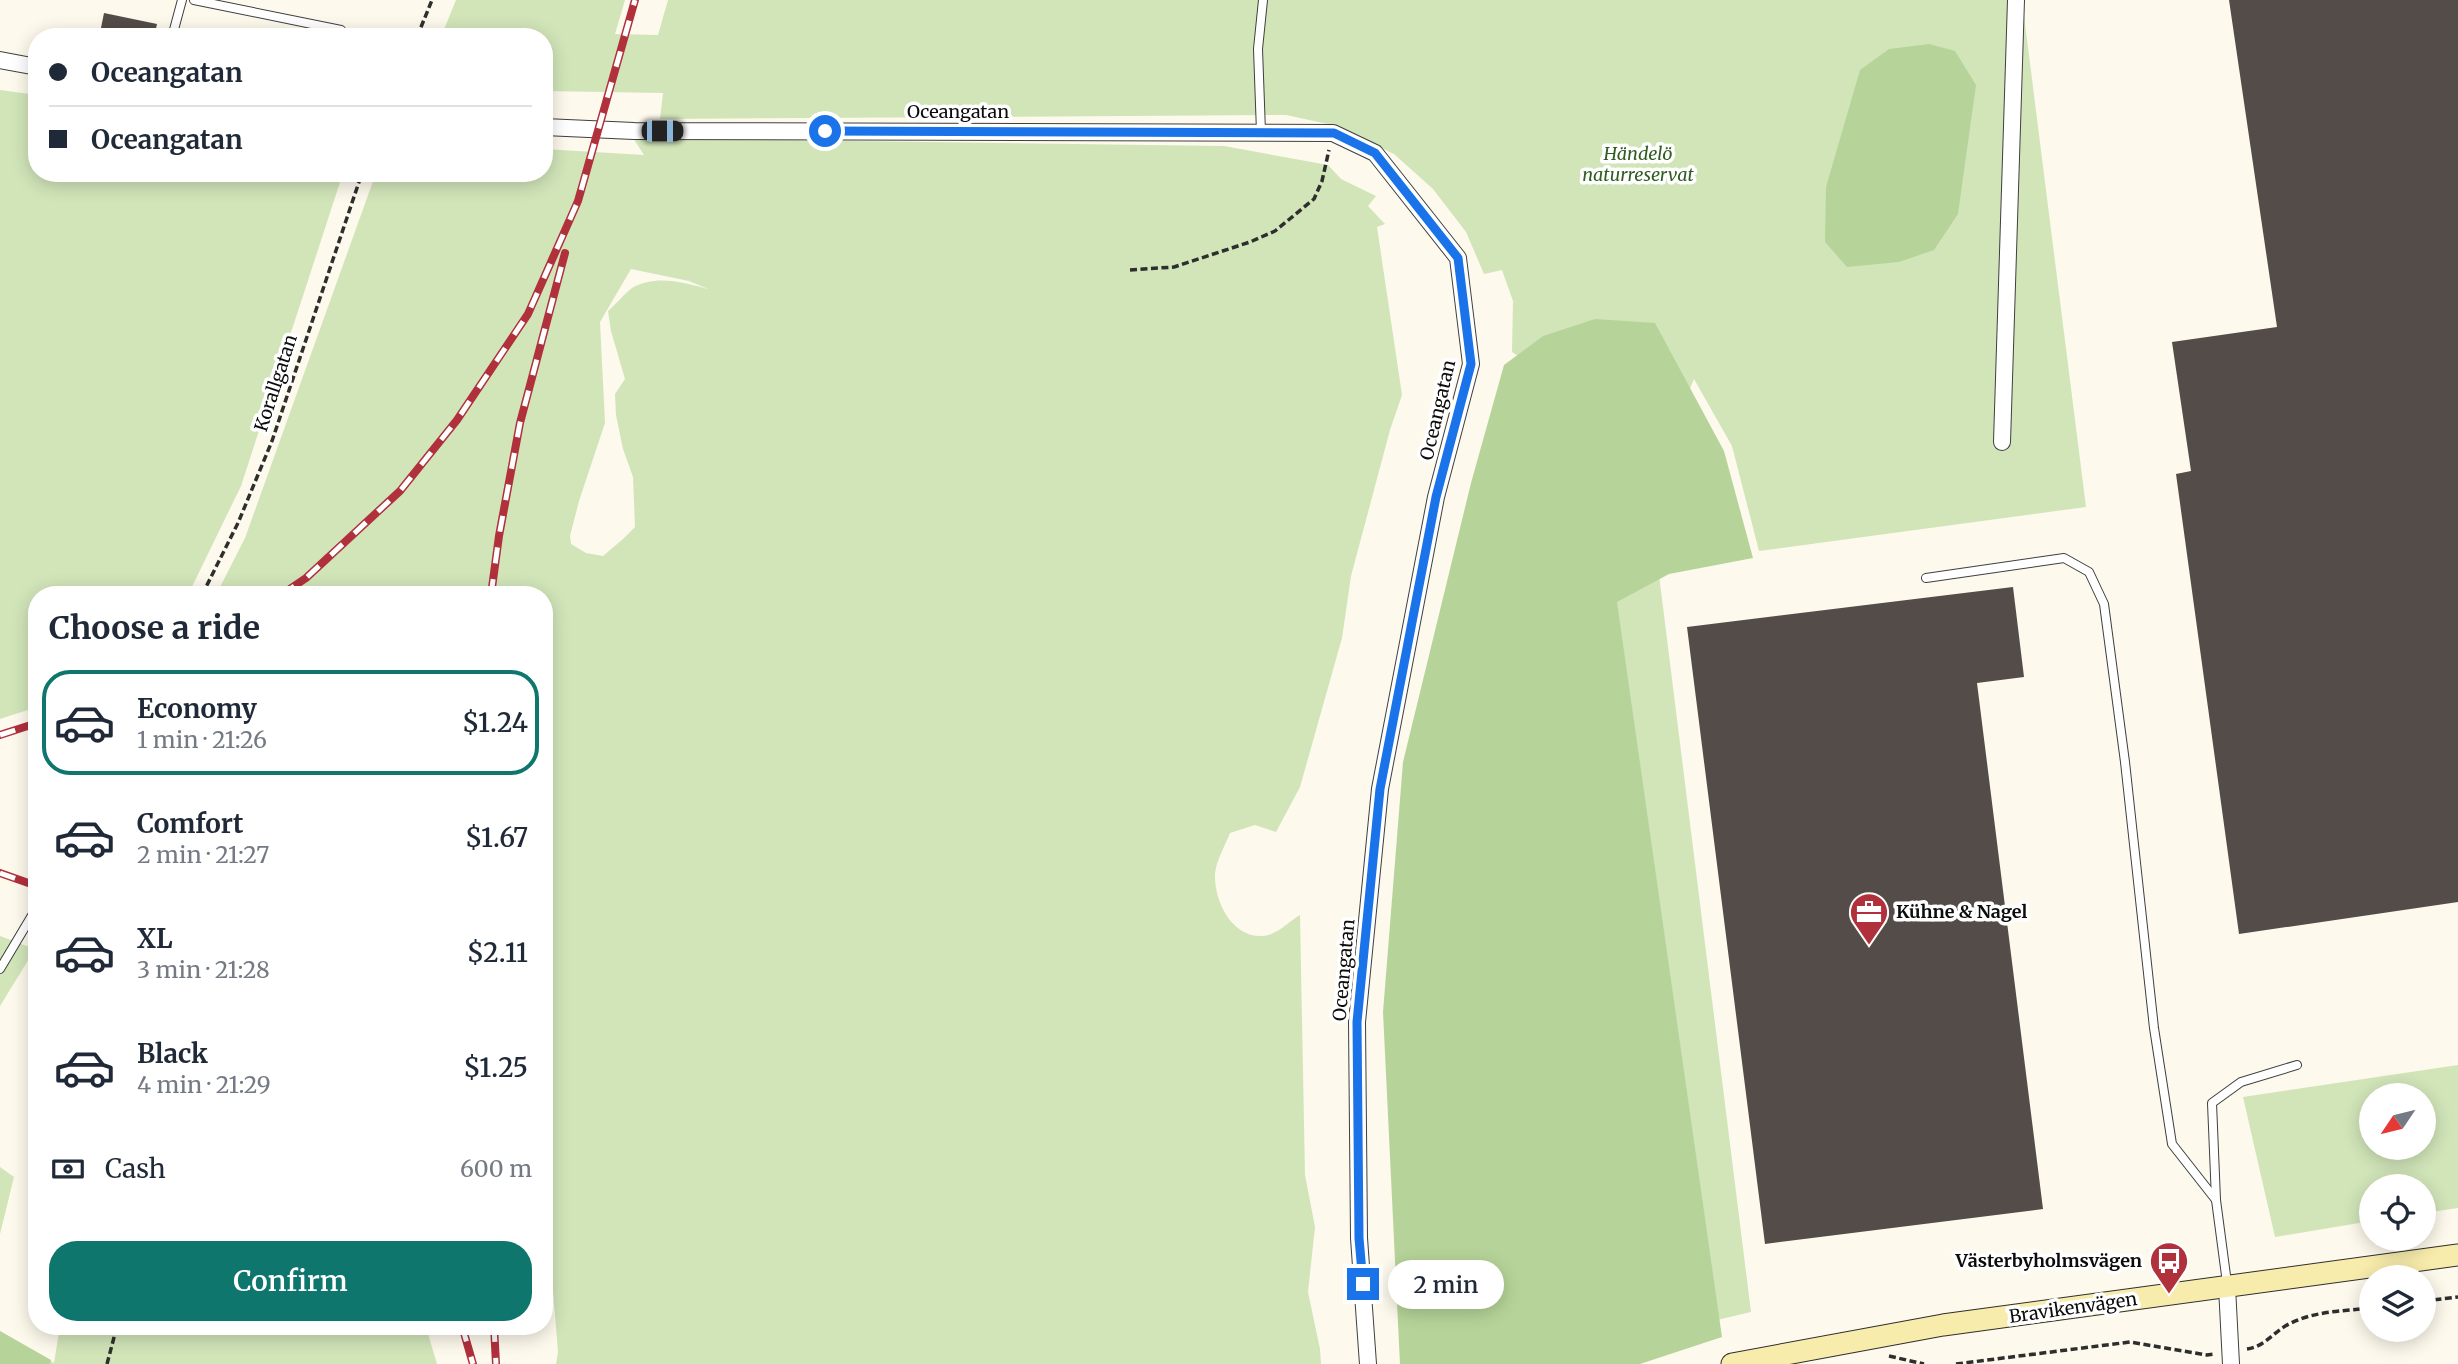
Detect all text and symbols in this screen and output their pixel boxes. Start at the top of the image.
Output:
text: Oceangatan [91,56,243,89]
street label: Oceangatan [907,100,1009,123]
route start [809,115,841,147]
car [642,121,684,142]
text: Oceangatan [91,123,243,156]
park label: Händelö naturreservat [1582,142,1695,186]
street label: Korallgatan [249,331,302,434]
street label: Oceangatan [1415,357,1460,462]
text: Choose a ride [49,608,260,648]
icon: car [53,691,116,754]
text: Economy [137,692,257,725]
text: $1.24 [462,706,528,739]
text: 1 min · 21:26 [137,725,267,754]
icon: car [53,806,116,869]
text: Comfort [137,807,243,840]
text: $1.67 [465,821,528,854]
text: 2 min · 21:27 [137,840,269,869]
office icon: Kühne & Nagel [1848,891,1890,946]
place label: Kühne & Nagel [1896,900,2027,923]
street label: Oceangatan [1328,918,1359,1022]
icon: car [53,921,116,984]
text: XL [137,922,173,955]
text: $2.11 [467,936,528,969]
text: 3 min · 21:28 [137,955,270,984]
icon: car [53,1036,116,1099]
text: Black [137,1037,208,1070]
text: $1.25 [463,1051,528,1084]
text: 4 min · 21:29 [137,1070,271,1099]
north arrow [2359,1083,2436,1160]
map controls [2359,1083,2436,1342]
icon: cash [49,1150,87,1188]
text: Cash [105,1152,166,1185]
text: 600 m [460,1154,532,1183]
button: locate [2359,1174,2436,1251]
bus stop icon: Västerbyholmsvägen [2148,1240,2190,1295]
button: Confirm [49,1241,532,1321]
place label: Västerbyholmsvägen [1955,1249,2142,1272]
callout: 2 min [1388,1260,1503,1308]
button: layers [2359,1265,2436,1342]
route end [1347,1268,1379,1300]
text: 2 min [1414,1270,1478,1299]
street label: Bravikenvägen [2007,1287,2138,1328]

